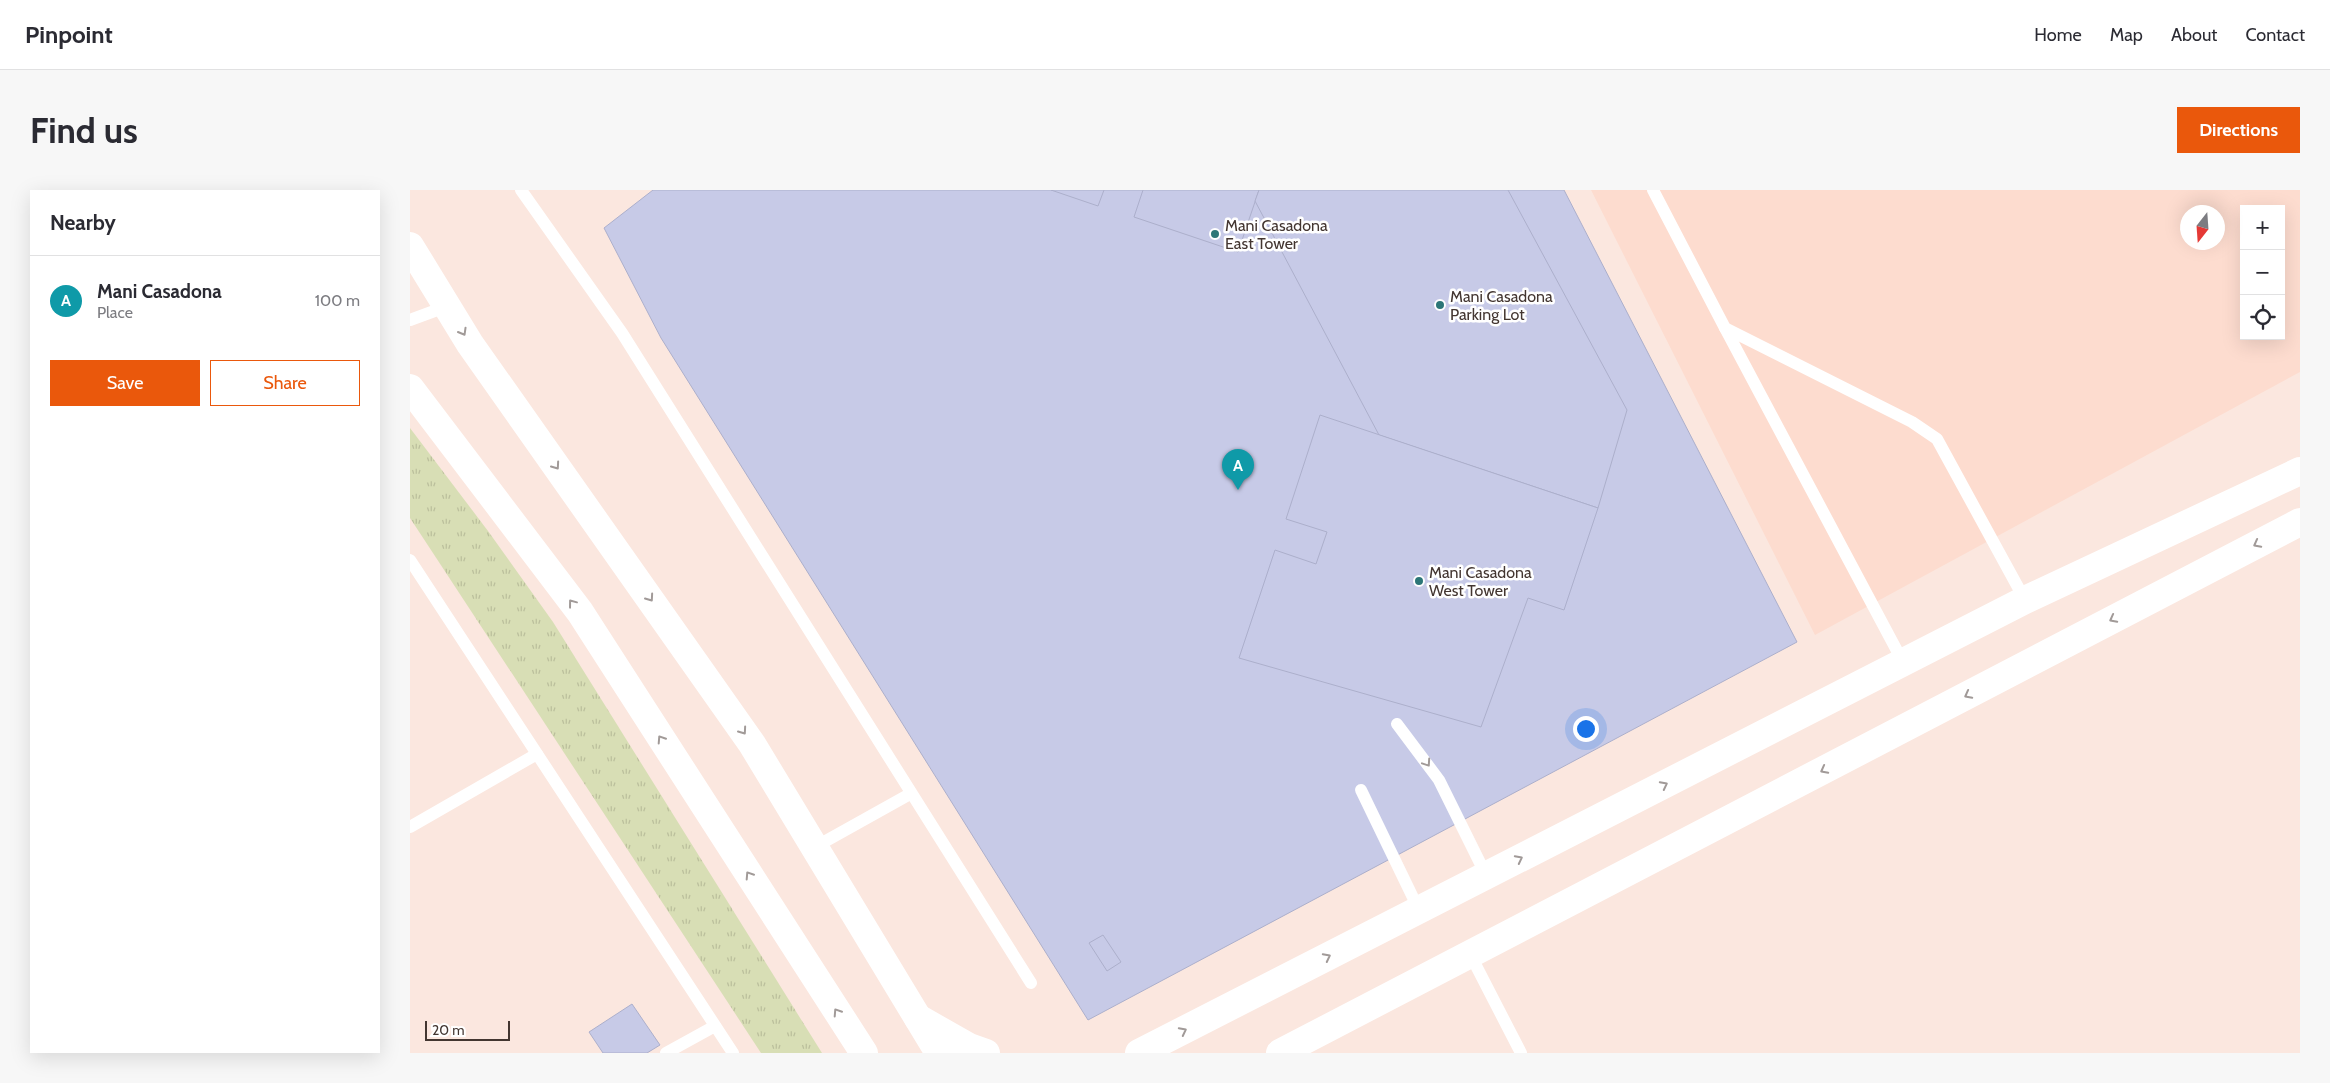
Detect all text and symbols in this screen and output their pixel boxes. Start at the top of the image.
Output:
text: Pinpoint [25,20,113,49]
text: Home [2034,24,2082,46]
text: Map [2110,24,2143,46]
text: About [2171,24,2217,46]
text: Contact [2245,24,2305,46]
button: Directions [2177,107,2300,153]
text: Find us [30,109,138,152]
north arrow [2180,205,2225,250]
map controls [2240,205,2285,340]
button: + [2240,205,2285,250]
text: Nearby [50,210,116,235]
place label: Mani Casadona East Tower [1225,216,1328,253]
marker: Mani Casadona East Tower [1209,228,1221,240]
button: − [2240,250,2285,295]
text: Mani Casadona [97,280,222,303]
place label: Mani Casadona Parking Lot [1450,287,1553,324]
text: A [61,291,71,310]
text: 100 m [315,291,360,310]
button: locate [2240,295,2285,340]
marker: Mani Casadona Parking Lot [1434,299,1446,311]
text: Place [97,303,133,322]
one-way arrow [457,327,467,336]
button: Save [50,360,200,406]
button: Share [210,360,360,406]
pin: A [1222,449,1254,490]
one-way arrow [550,460,559,469]
one-way arrow [2253,538,2262,548]
place label: Mani Casadona West Tower [1429,563,1532,600]
marker: Mani Casadona West Tower [1413,575,1425,587]
one-way arrow [644,592,653,602]
one-way arrow [570,600,578,609]
one-way arrow [2109,613,2118,623]
one-way arrow [1965,688,1974,698]
your location [1573,716,1599,742]
one-way arrow [737,725,746,735]
one-way arrow [658,735,668,744]
one-way arrow [1421,757,1430,767]
one-way arrow [1821,764,1830,774]
one-way arrow [1658,781,1667,791]
one-way arrow [1514,855,1523,865]
one-way arrow [746,872,756,881]
one-way arrow [1322,953,1331,963]
one-way arrow [834,1008,844,1017]
scale bar [425,1018,510,1041]
text: 20 m [432,1021,465,1039]
one-way arrow [1178,1027,1187,1037]

